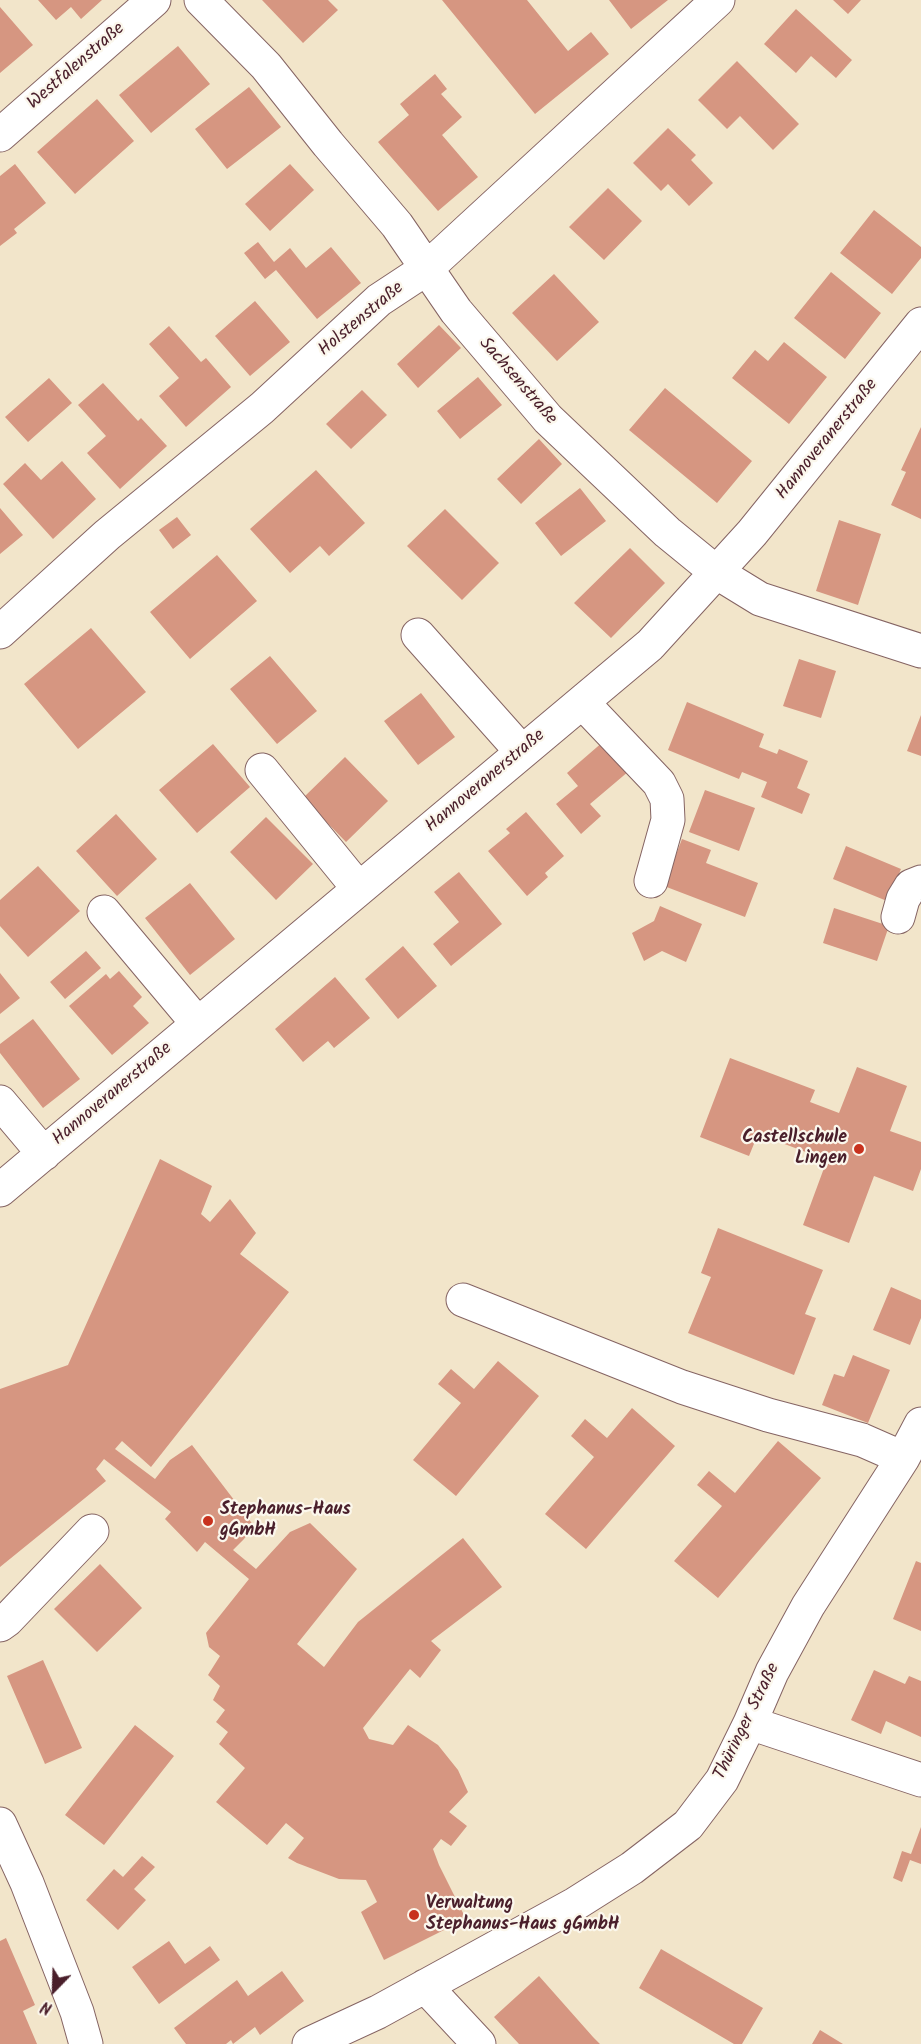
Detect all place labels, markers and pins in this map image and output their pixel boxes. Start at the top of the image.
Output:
place label: Castellschule Lingen [742,1128,847,1170]
marker: Castellschule Lingen [852,1142,866,1156]
place label: Stephanus-Haus gGmbH [220,1500,351,1543]
marker: Stephanus-Haus gGmbH [201,1514,215,1528]
place label: Verwaltung Stephanus-Haus gGmbH [426,1894,620,1936]
marker: Verwaltung Stephanus-Haus gGmbH [407,1908,421,1922]

